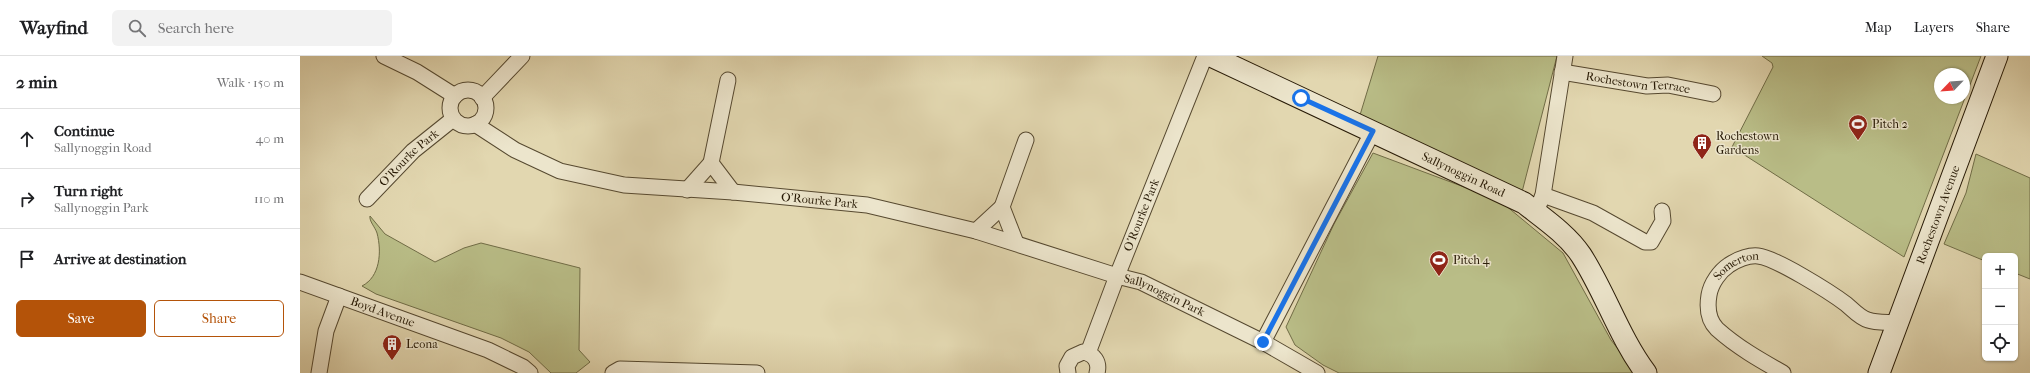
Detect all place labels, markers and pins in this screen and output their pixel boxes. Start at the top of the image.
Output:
sports icon: Pitch 2 [1847,113,1869,141]
place label: Pitch 2 [1872,117,1908,131]
place label: Rochestown Gardens [1716,129,1779,157]
building icon: Rochestown Gardens [1691,132,1713,160]
sports icon: Pitch 4 [1428,249,1450,277]
place label: Pitch 4 [1453,253,1491,267]
building icon: Leona [381,333,403,361]
place label: Leona [406,337,438,351]

